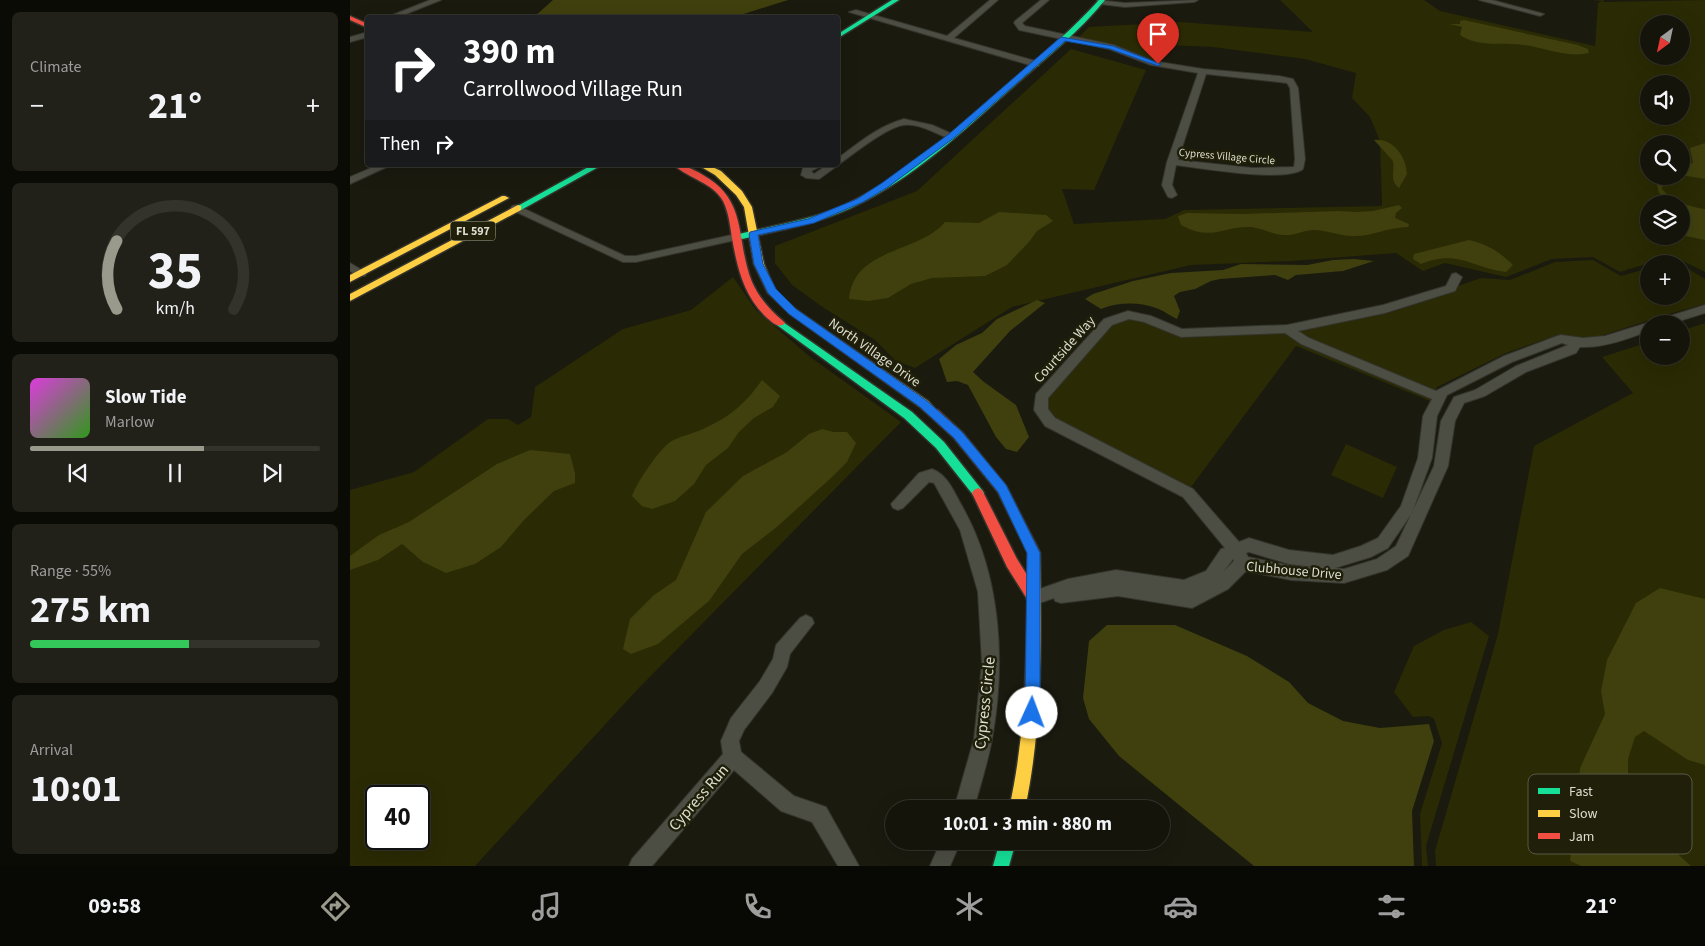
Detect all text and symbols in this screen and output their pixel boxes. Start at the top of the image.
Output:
pin [1137,13,1179,64]
north arrow [1640,15,1690,65]
map controls [1640,15,1690,365]
icon: arrive [1144,20,1172,48]
text: 390 m [463,27,555,77]
icon: right [380,35,445,100]
text: Climate [30,56,81,78]
text: Carrollwood Village Run [463,73,683,105]
button: sound [1640,75,1690,125]
text: 21° [148,79,202,133]
text: − [30,86,44,126]
text: + [306,86,320,126]
icon: right [430,130,458,158]
text: Then [380,131,420,158]
button: search [1640,135,1690,185]
street label: Cypress Village Circle [1178,145,1276,168]
button: layers [1640,195,1690,245]
road number: FL 597 [450,222,496,240]
text: 35 [148,235,202,309]
button: + [1640,255,1690,305]
text: km/h [155,296,195,321]
street label: Courtside Way [1029,311,1101,388]
street label: North Village Drive [824,314,925,392]
button: − [1640,315,1690,365]
text: Slow Tide [105,384,186,411]
text: Marlow [105,411,154,433]
icon: previous [64,459,92,487]
icon: pause [161,459,189,487]
icon: next [258,459,286,487]
street label: Clubhouse Drive [1245,557,1343,585]
text: Range · 55% [30,560,111,582]
text: 275 km [30,583,151,637]
street label: Cypress Circle [969,656,1001,750]
position arrow [1005,686,1057,738]
text: Arrival [30,739,73,761]
street label: Cypress Run [664,760,734,836]
text: 10:01 [30,762,122,816]
legend [1528,774,1692,854]
text: Fast [1569,782,1593,802]
speed limit sign: 40 [365,785,430,850]
text: Slow [1569,804,1598,824]
text: 10:01 · 3 min · 880 m [943,811,1112,838]
text: Jam [1569,827,1594,847]
icon: directions [318,889,353,924]
icon: music [529,889,564,924]
icon: phone [740,889,775,924]
icon: climate [952,889,987,924]
icon: car [1163,889,1198,924]
icon: filters [1374,889,1409,924]
text: 09:58 [88,890,141,922]
text: 21° [1586,890,1617,922]

